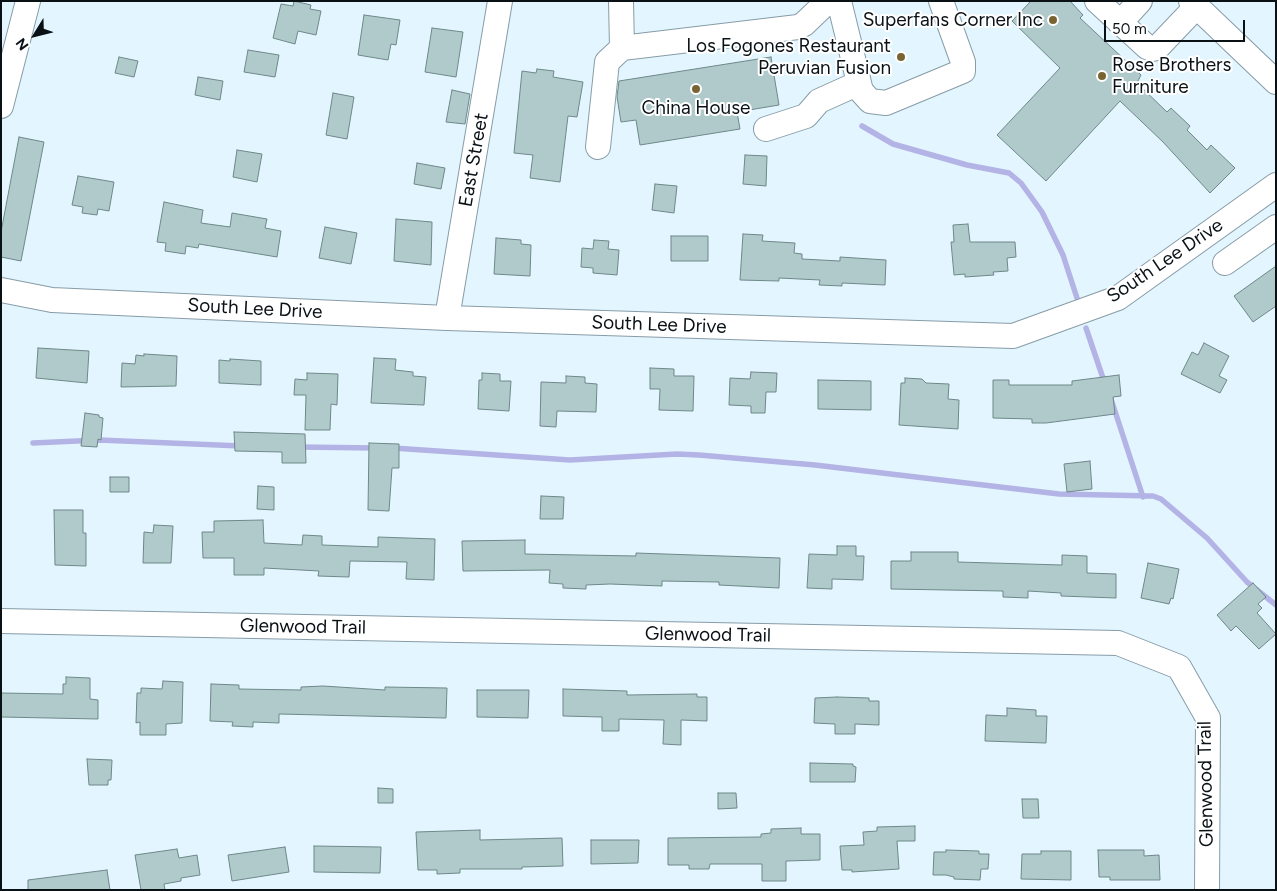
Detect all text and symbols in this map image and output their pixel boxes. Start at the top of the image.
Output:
place label: Superfans Corner Inc [863,9,1043,31]
north arrow [10,10,60,60]
scale bar [1107,10,1248,42]
marker: Superfans Corner Inc [1047,14,1059,26]
text: 50 m [1112,20,1147,38]
text: N [12,35,33,53]
place label: Los Fogones Restaurant Peruvian Fusion [686,35,891,79]
marker: Los Fogones Restaurant Peruvian Fusion [895,51,907,63]
place label: Rose Brothers Furniture [1112,54,1231,98]
marker: Rose Brothers Furniture [1096,70,1108,82]
marker: China House [690,83,702,95]
place label: China House [642,97,750,119]
street label: East Street [455,111,493,209]
street label: South Lee Drive [1103,214,1227,308]
street label: South Lee Drive [187,294,323,324]
street label: South Lee Drive [591,311,727,339]
street label: Glenwood Trail [240,614,366,640]
street label: Glenwood Trail [645,622,771,648]
street label: Glenwood Trail [1193,721,1219,847]

